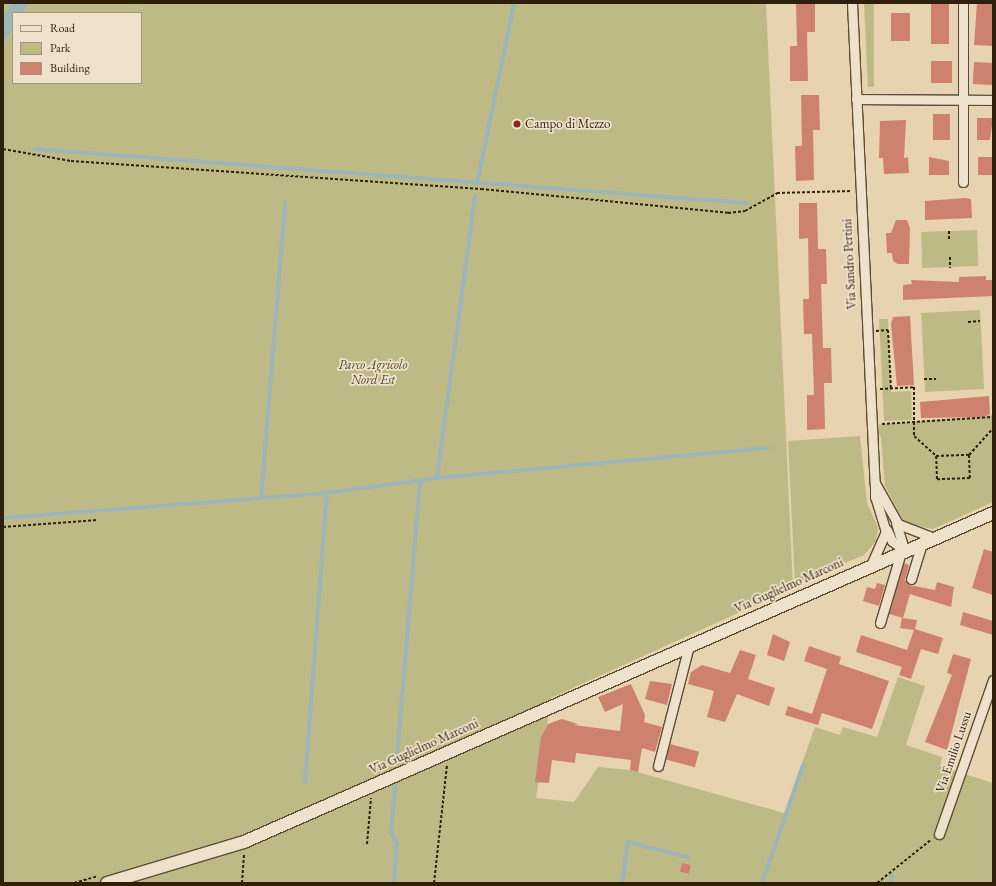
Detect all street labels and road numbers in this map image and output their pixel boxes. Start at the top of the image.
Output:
street label: Via Sandro Pertini [840,218,860,310]
street label: Via Guglielmo Marconi [732,555,846,617]
street label: Via Emilio Lussu [933,709,975,795]
street label: Via Guglielmo Marconi [367,716,481,778]

